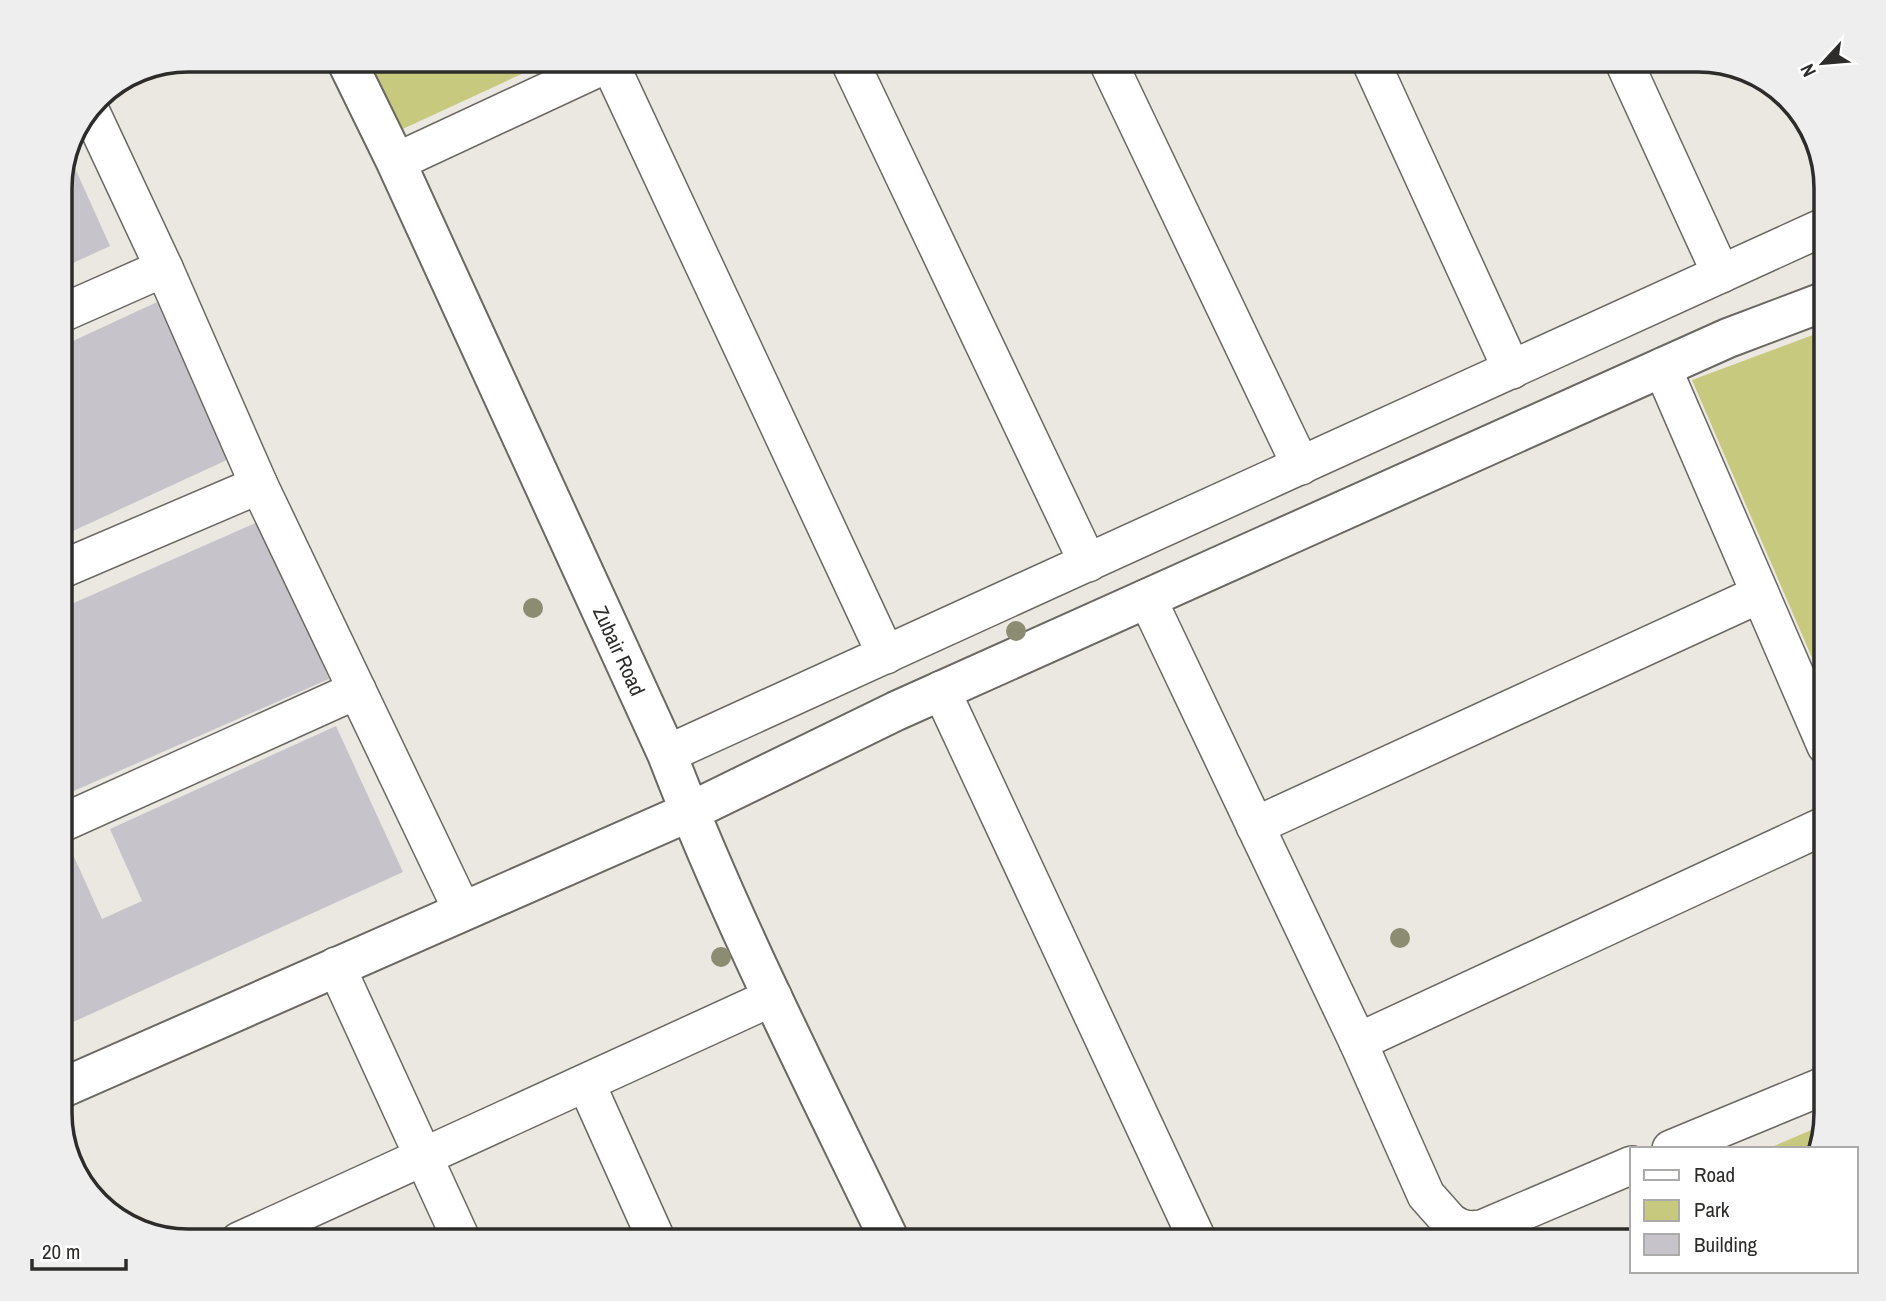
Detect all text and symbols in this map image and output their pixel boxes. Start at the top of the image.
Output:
north arrow [1788,28,1858,98]
text: N [1794,60,1822,81]
street label: Zubair Road [587,601,653,700]
legend [1630,1147,1858,1273]
text: Road [1694,1160,1735,1189]
text: Park [1694,1195,1730,1224]
scale bar [32,1228,126,1272]
text: Building [1694,1230,1758,1259]
text: 20 m [42,1237,80,1266]

